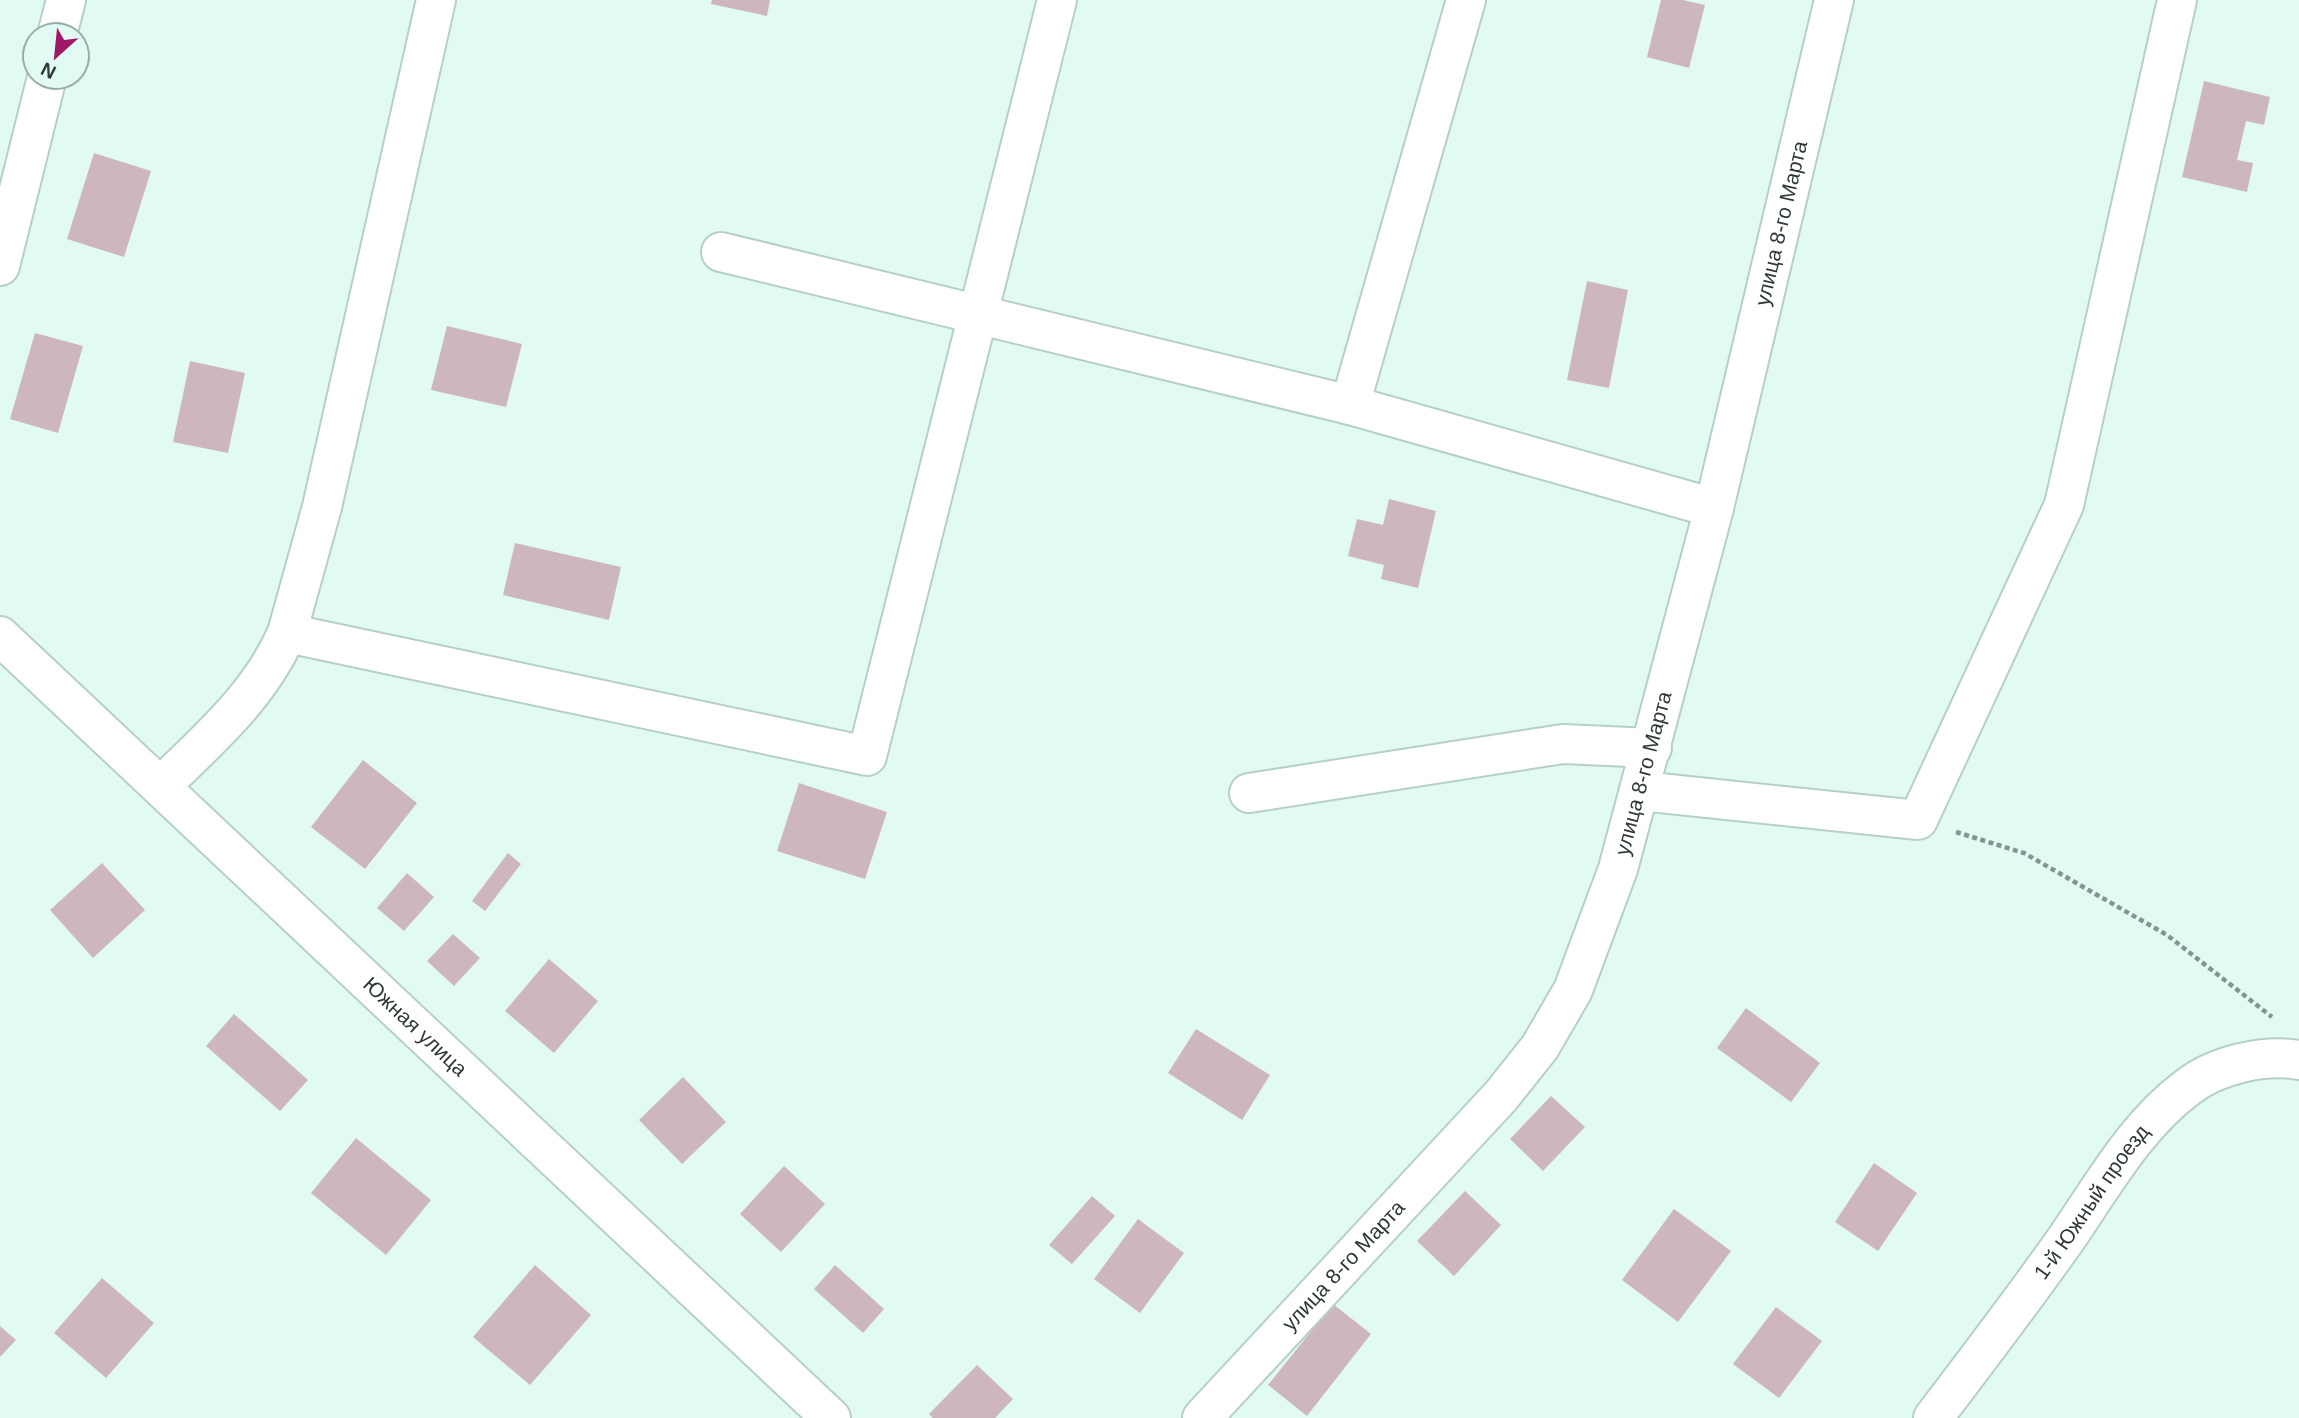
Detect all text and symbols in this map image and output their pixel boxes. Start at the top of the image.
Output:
north arrow [21,21,91,91]
text: N [38,58,59,83]
street label: улица 8-го Марта [1750,138,1811,308]
street label: улица 8-го Марта [1610,688,1676,858]
street label: Южная улица [359,972,472,1081]
street label: 1-й Южный проезд [2029,1120,2153,1283]
street label: улица 8-го Марта [1277,1195,1409,1335]

